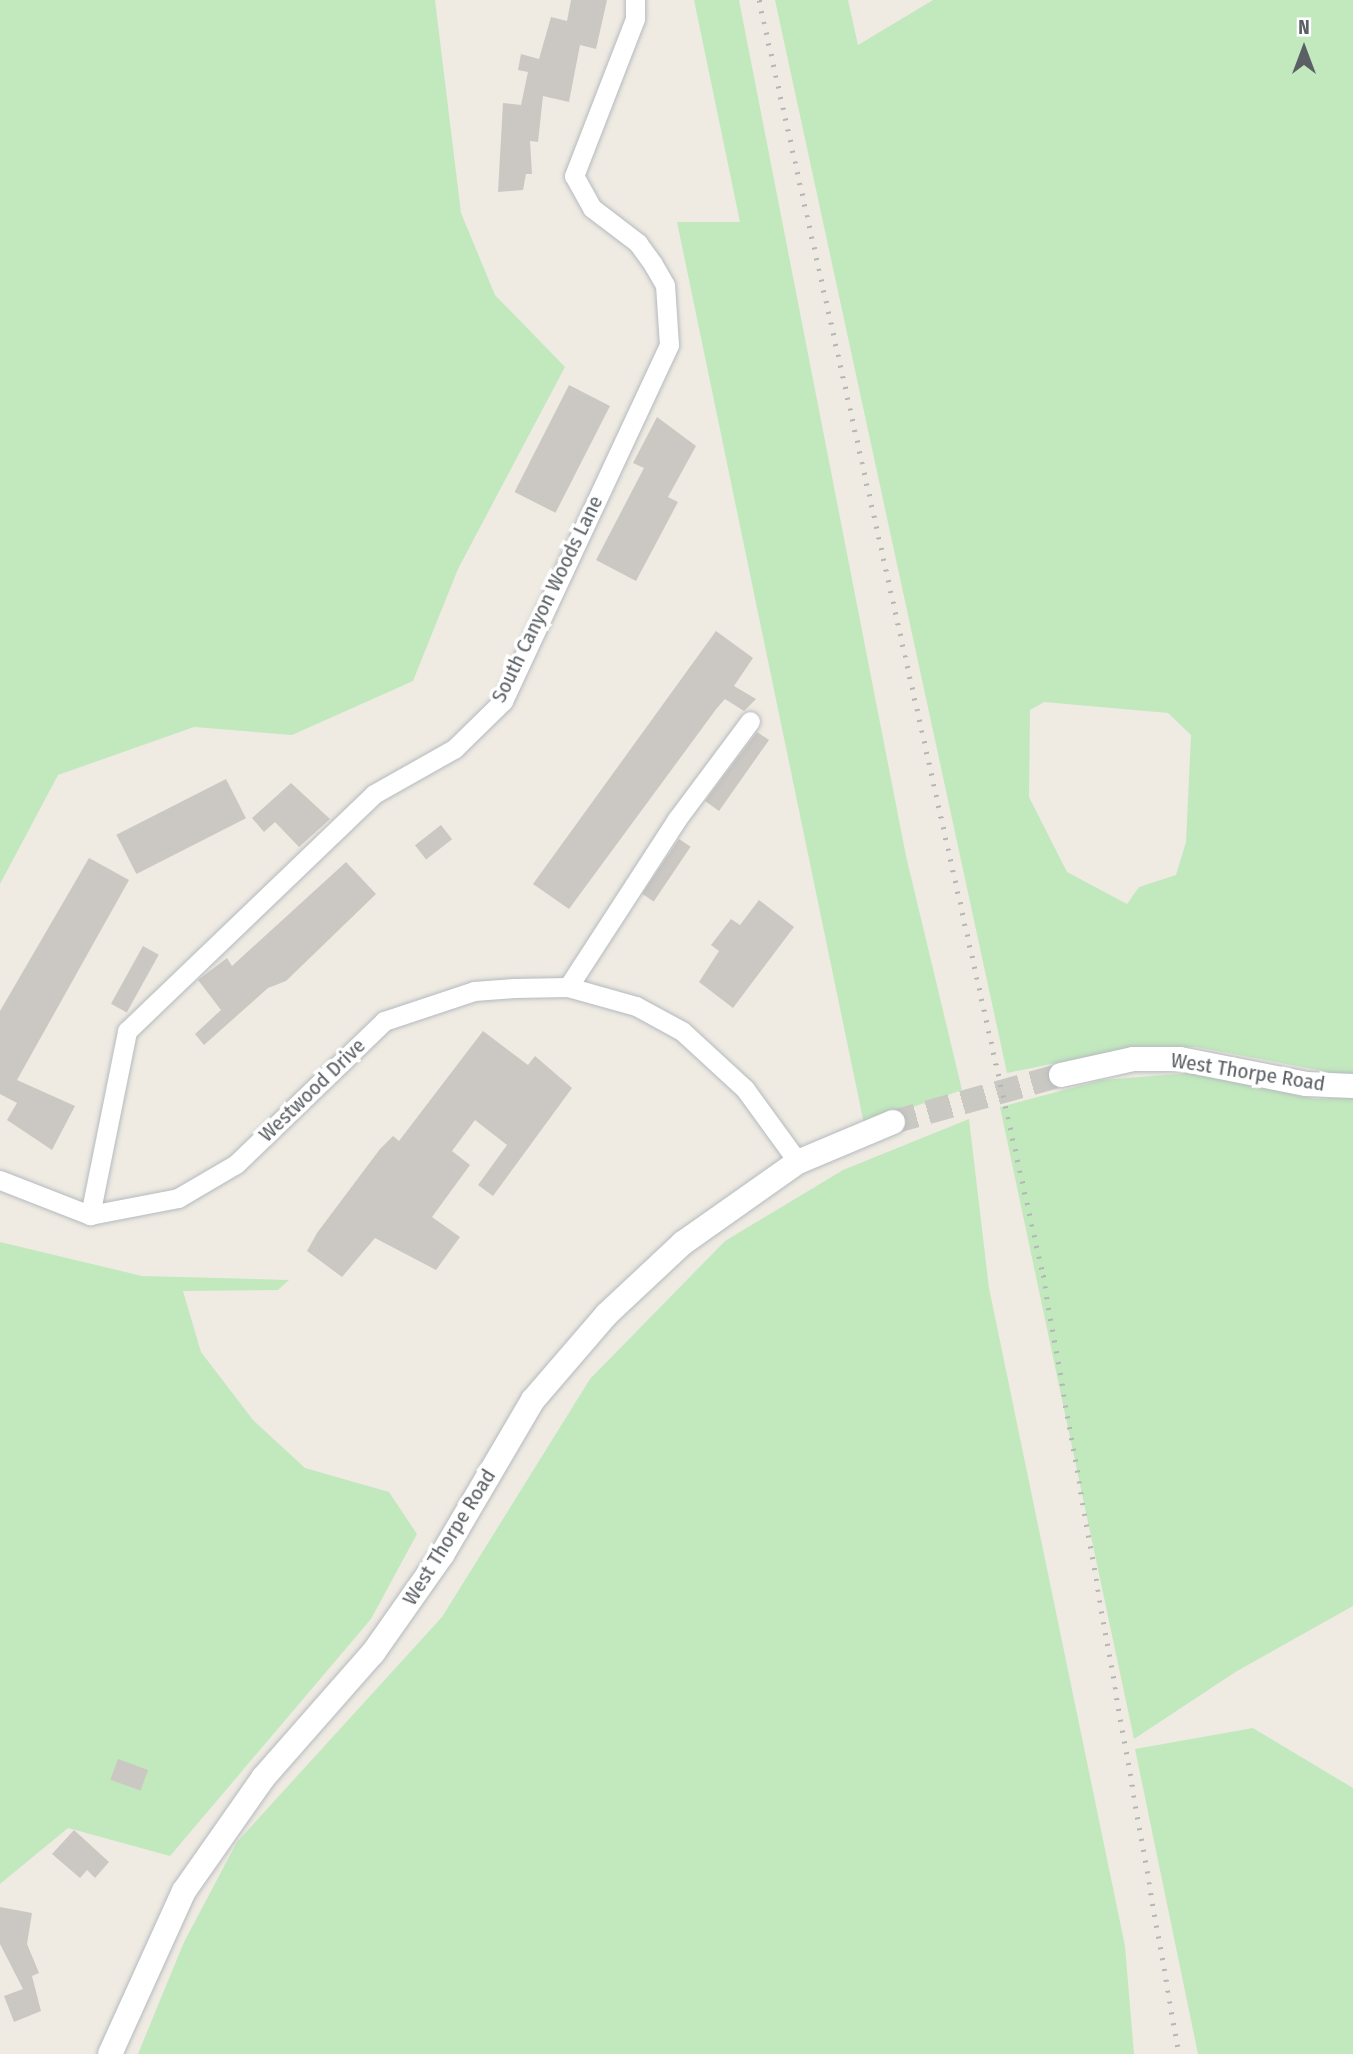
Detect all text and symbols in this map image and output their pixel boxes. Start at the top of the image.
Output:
north arrow [1269,14,1339,84]
text: N [1298,16,1310,39]
street label: South Canyon Woods Lane [486,491,608,707]
street label: Westwood Drive [254,1033,370,1147]
street label: West Thorpe Road [1169,1047,1327,1097]
street label: West Thorpe Road [397,1464,501,1610]

